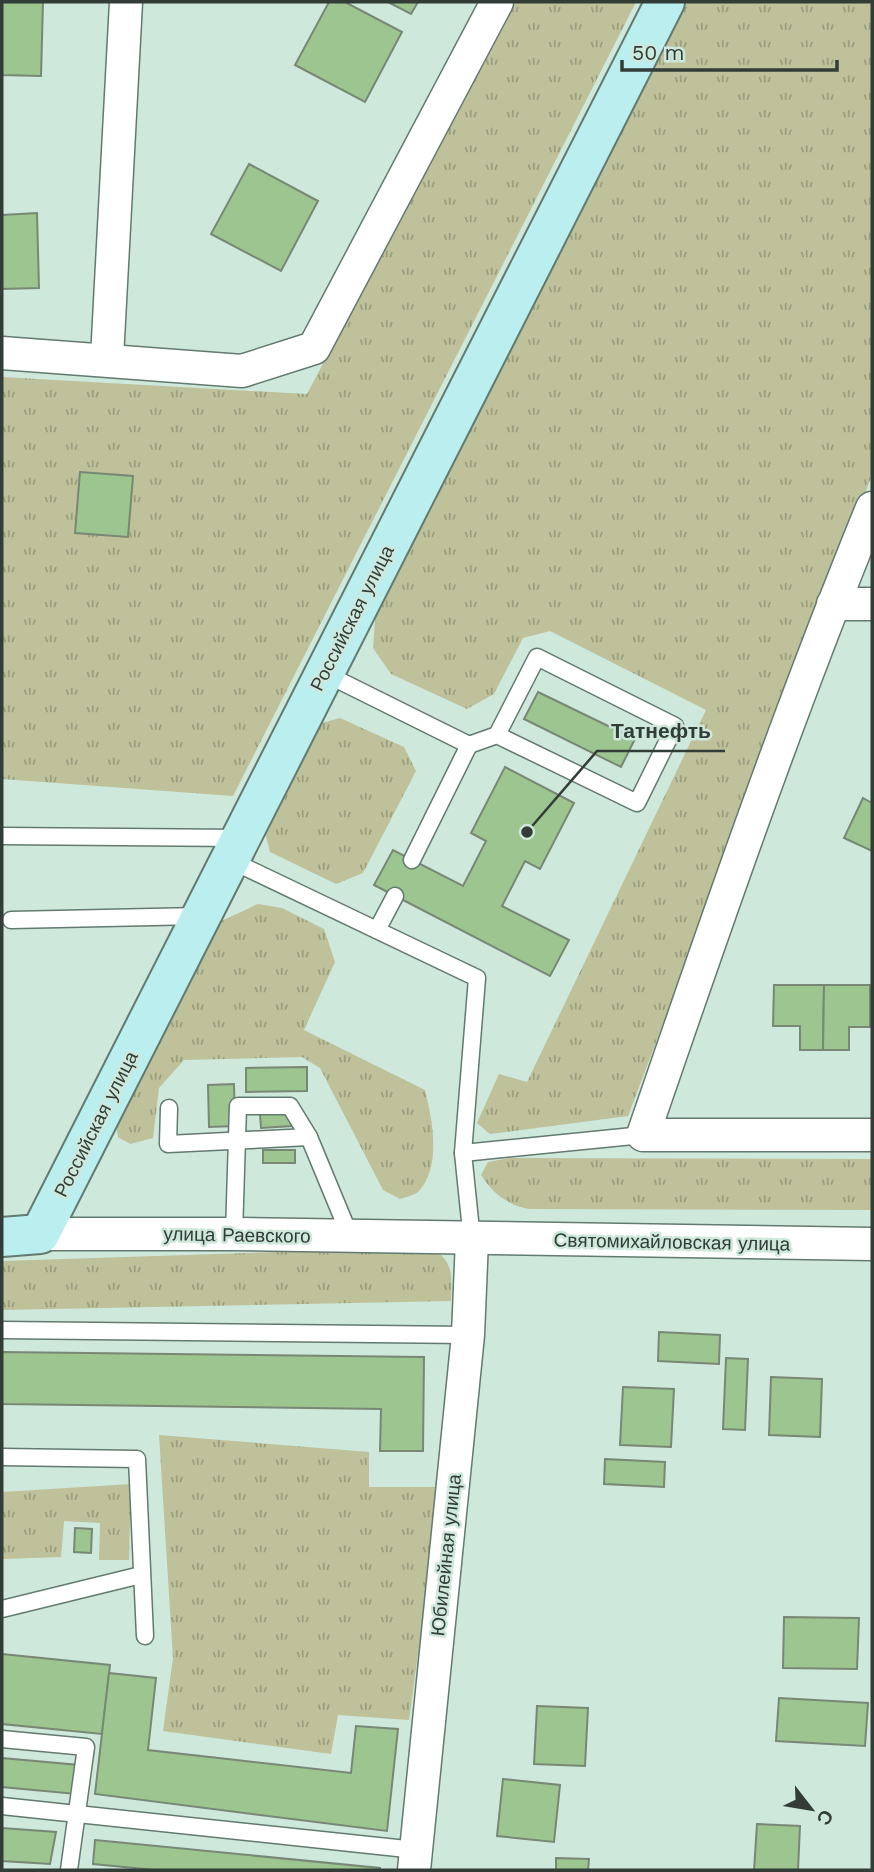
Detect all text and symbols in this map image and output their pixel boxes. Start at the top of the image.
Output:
scale bar [622,28,837,72]
text: 50 m [632,40,684,65]
street label: Российская улица [305,541,399,695]
callout: Татнефть [597,709,725,751]
text: Татнефть [611,718,711,743]
street label: Российская улица [49,1047,143,1201]
street label: улица Раевского [163,1222,311,1248]
street label: Святомихайловская улица [553,1228,791,1256]
street label: Юбилейная улица [426,1472,466,1637]
north arrow [776,1774,846,1844]
text: С [812,1806,839,1830]

